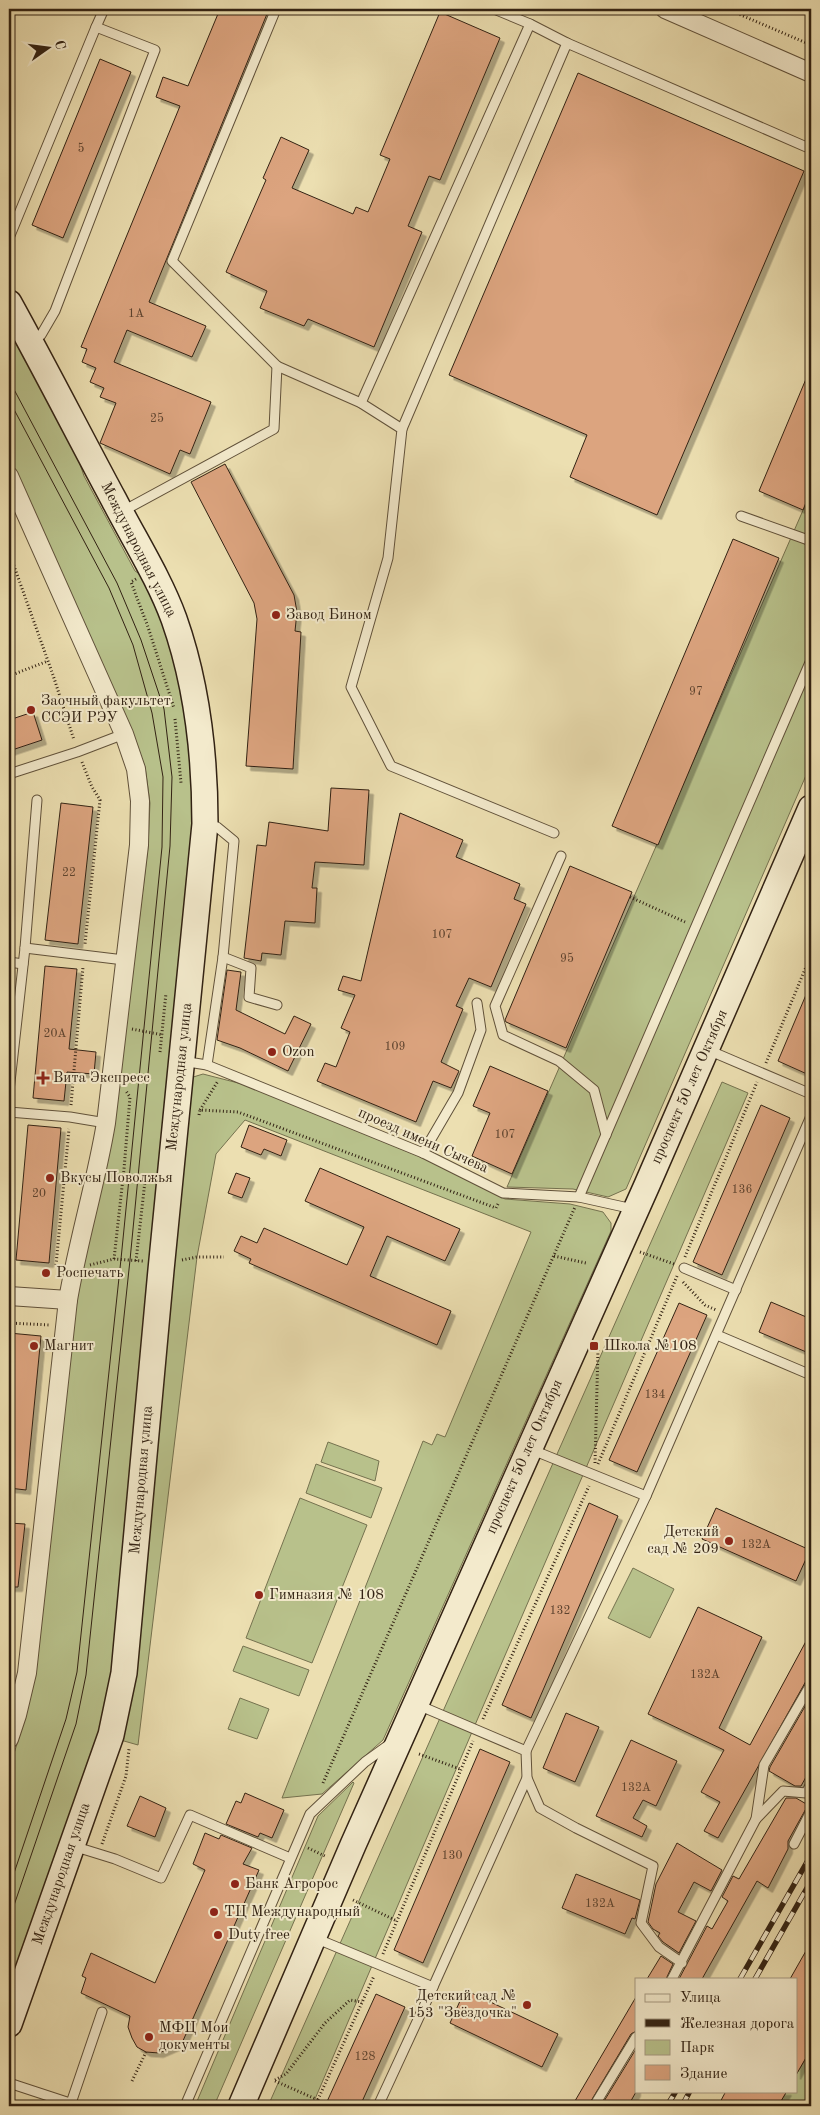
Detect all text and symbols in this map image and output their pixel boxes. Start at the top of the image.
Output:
north arrow [22,22,72,72]
text: С [52,39,68,51]
house number: 5 [78,142,85,155]
house number: 1А [128,308,144,320]
house number: 25 [150,412,164,425]
street label: Международная улица [97,480,179,620]
place label: Завод Бином [286,608,372,623]
marker: Завод Бином [270,609,282,621]
house number: 97 [689,686,703,698]
place label: Заочный факультет ССЭИ РЭУ [41,694,171,726]
marker: Заочный факультет ССЭИ РЭУ [25,704,37,716]
house number: 22 [62,867,76,879]
house number: 107 [432,929,452,941]
house number: 95 [560,952,574,965]
street label: Международная улица [165,1001,195,1152]
street label: проспект 50 лет Октября [649,1007,731,1166]
house number: 20А [43,1028,67,1040]
house number: 109 [385,1041,405,1053]
place label: Ozon [282,1045,315,1060]
marker: Ozon [266,1046,278,1058]
place label: Вита Экспресс [53,1071,150,1086]
marker: Вита Экспресс [37,1072,49,1084]
street label: проезд имени Сычева [356,1106,491,1177]
house number: 107 [495,1129,515,1141]
place label: Вкусы Поволжья [60,1171,173,1186]
marker: Вкусы Поволжья [44,1172,56,1184]
house number: 136 [732,1184,752,1196]
house number: 20 [32,1188,46,1200]
place label: Роспечать [56,1266,123,1281]
marker: Роспечать [40,1267,52,1279]
place label: Магнит [44,1339,94,1354]
place label: Школа №108 [604,1339,697,1354]
marker: Магнит [28,1340,40,1352]
marker: Школа №108 [588,1340,600,1352]
street label: проспект 50 лет Октября [484,1377,566,1536]
house number: 134 [645,1389,665,1401]
street label: Международная улица [128,1404,156,1555]
place label: Детский сад № 209 [647,1525,719,1557]
marker: Детский сад № 209 [723,1535,735,1547]
house number: 132А [741,1539,771,1551]
place label: Гимназия № 108 [269,1588,384,1603]
marker: Гимназия № 108 [253,1589,265,1601]
house number: 132 [550,1605,570,1617]
house number: 132А [690,1669,720,1681]
house number: 132А [621,1782,651,1794]
street label: Международная улица [31,1800,94,1947]
house number: 130 [442,1850,462,1862]
place label: Банк Агророс [245,1877,338,1892]
marker: Банк Агророс [229,1878,241,1890]
house number: 132А [585,1898,615,1910]
place label: ТЦ Международный [224,1905,360,1920]
marker: ТЦ Международный [208,1906,220,1918]
place label: Duty free [228,1928,290,1943]
marker: Duty free [212,1929,224,1941]
legend [635,1978,798,2092]
place label: Детский сад № 153 "Звёздочка" [408,1989,517,2021]
text: Улица [680,1991,721,2006]
marker: Детский сад № 153 "Звёздочка" [521,1999,533,2011]
text: Железная дорога [680,2017,795,2032]
place label: МФЦ Мои документы [159,2021,230,2053]
marker: МФЦ Мои документы [143,2031,155,2043]
text: Парк [680,2041,715,2056]
house number: 128 [355,2051,375,2063]
text: Здание [680,2067,727,2082]

